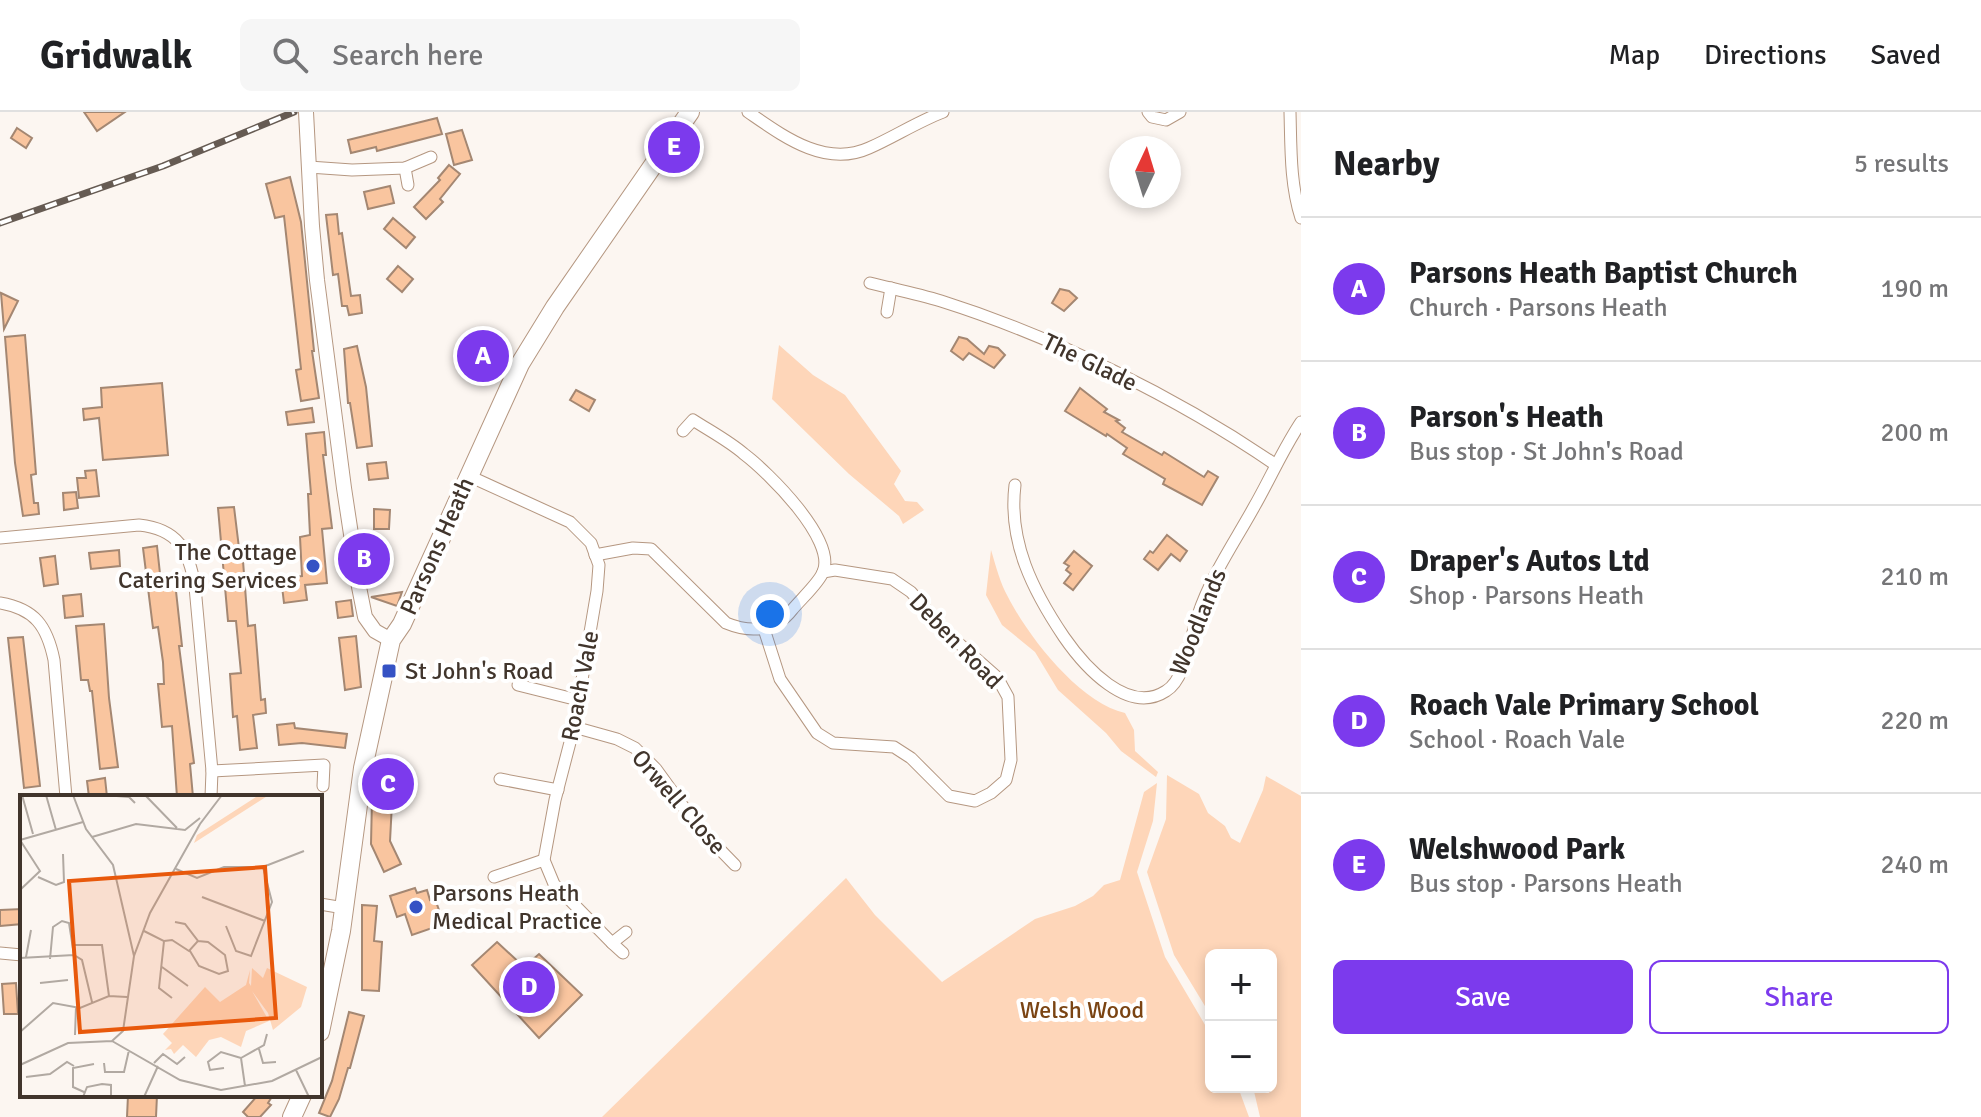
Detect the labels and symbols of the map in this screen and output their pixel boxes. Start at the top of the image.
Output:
pin: E [648,117,700,177]
north arrow [1109,136,1181,208]
pin: A [457,326,509,386]
street label: The Glade [1038,326,1142,398]
street label: Parsons Heath [393,473,481,619]
pin: B [338,529,390,589]
place label: The Cottage Catering Services [118,537,297,595]
marker: The Cottage Catering Services [304,557,322,575]
street label: Woodlands [1163,564,1233,680]
street label: Deben Road [903,587,1009,695]
your location [750,594,790,634]
street label: Roach Vale [555,628,605,744]
place label: St John's Road [405,656,554,686]
marker: St John's Road [380,662,398,680]
street label: Orwell Close [625,743,733,861]
pin: C [362,754,414,814]
inset map [20,795,322,1097]
place label: Parsons Heath Medical Practice [432,878,602,936]
marker: Parsons Heath Medical Practice [407,898,425,916]
pin: D [503,957,555,1017]
park label: Welsh Wood [1020,995,1144,1025]

